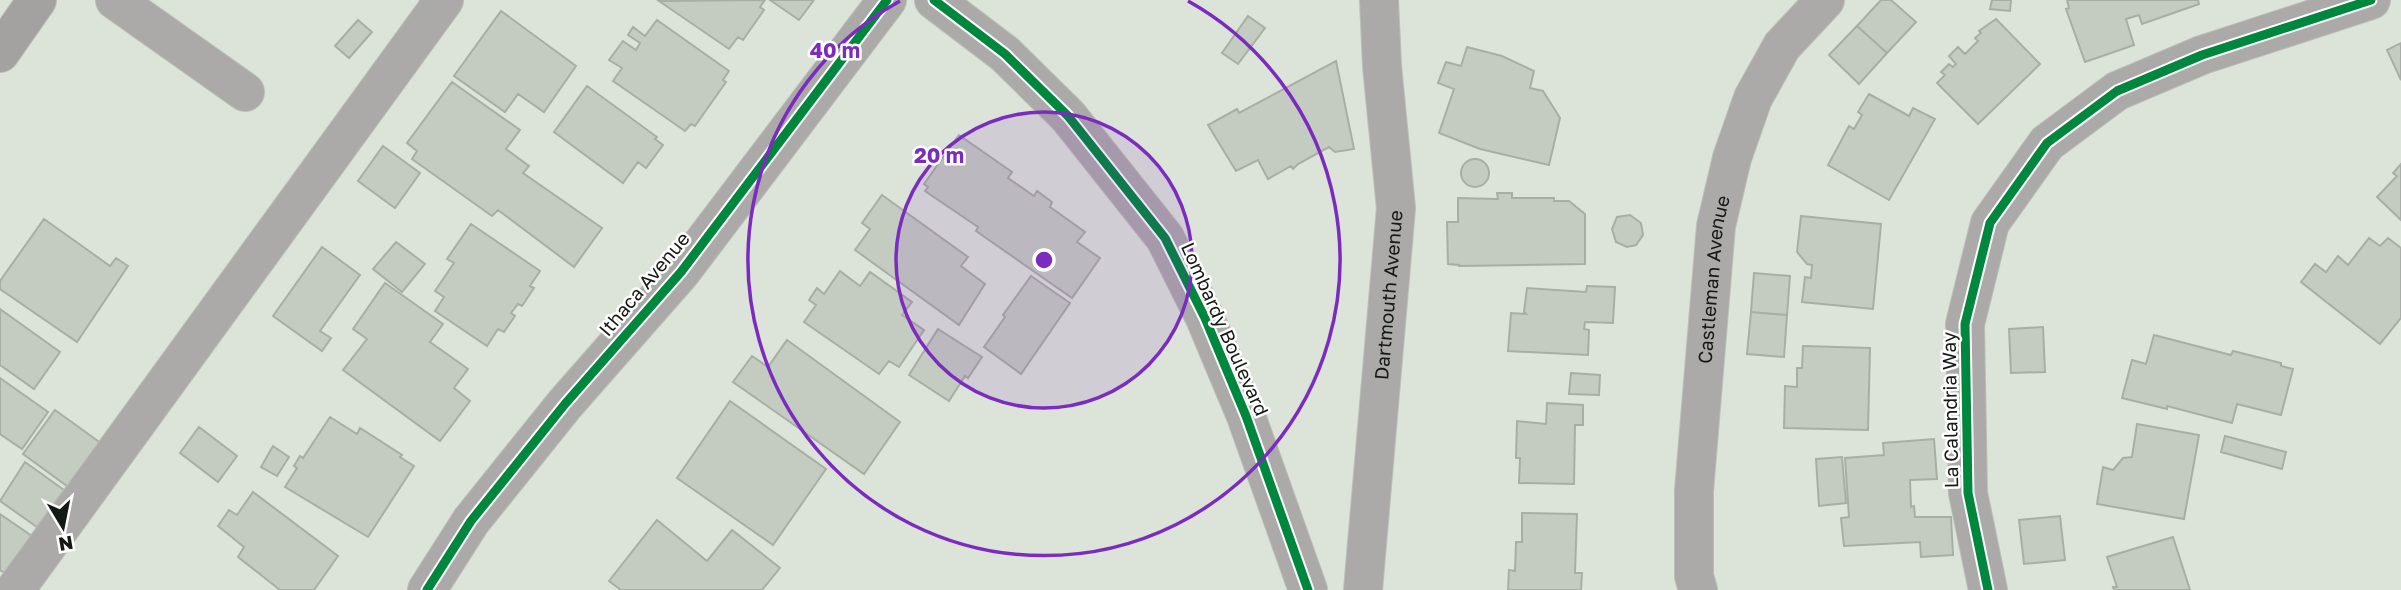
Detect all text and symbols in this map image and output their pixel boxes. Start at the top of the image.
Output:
text: 40 m [810,37,860,63]
text: 20 m [914,142,964,168]
street label: Castleman Avenue [1693,193,1734,365]
street label: Dartmouth Avenue [1369,209,1407,381]
street label: Ithaca Avenue [593,227,694,340]
street label: Lombardy Boulevard [1177,239,1274,419]
centre of rings [1032,248,1056,272]
street label: La Calandria Way [1937,331,1962,489]
north arrow [28,492,98,562]
text: N [57,532,75,557]

